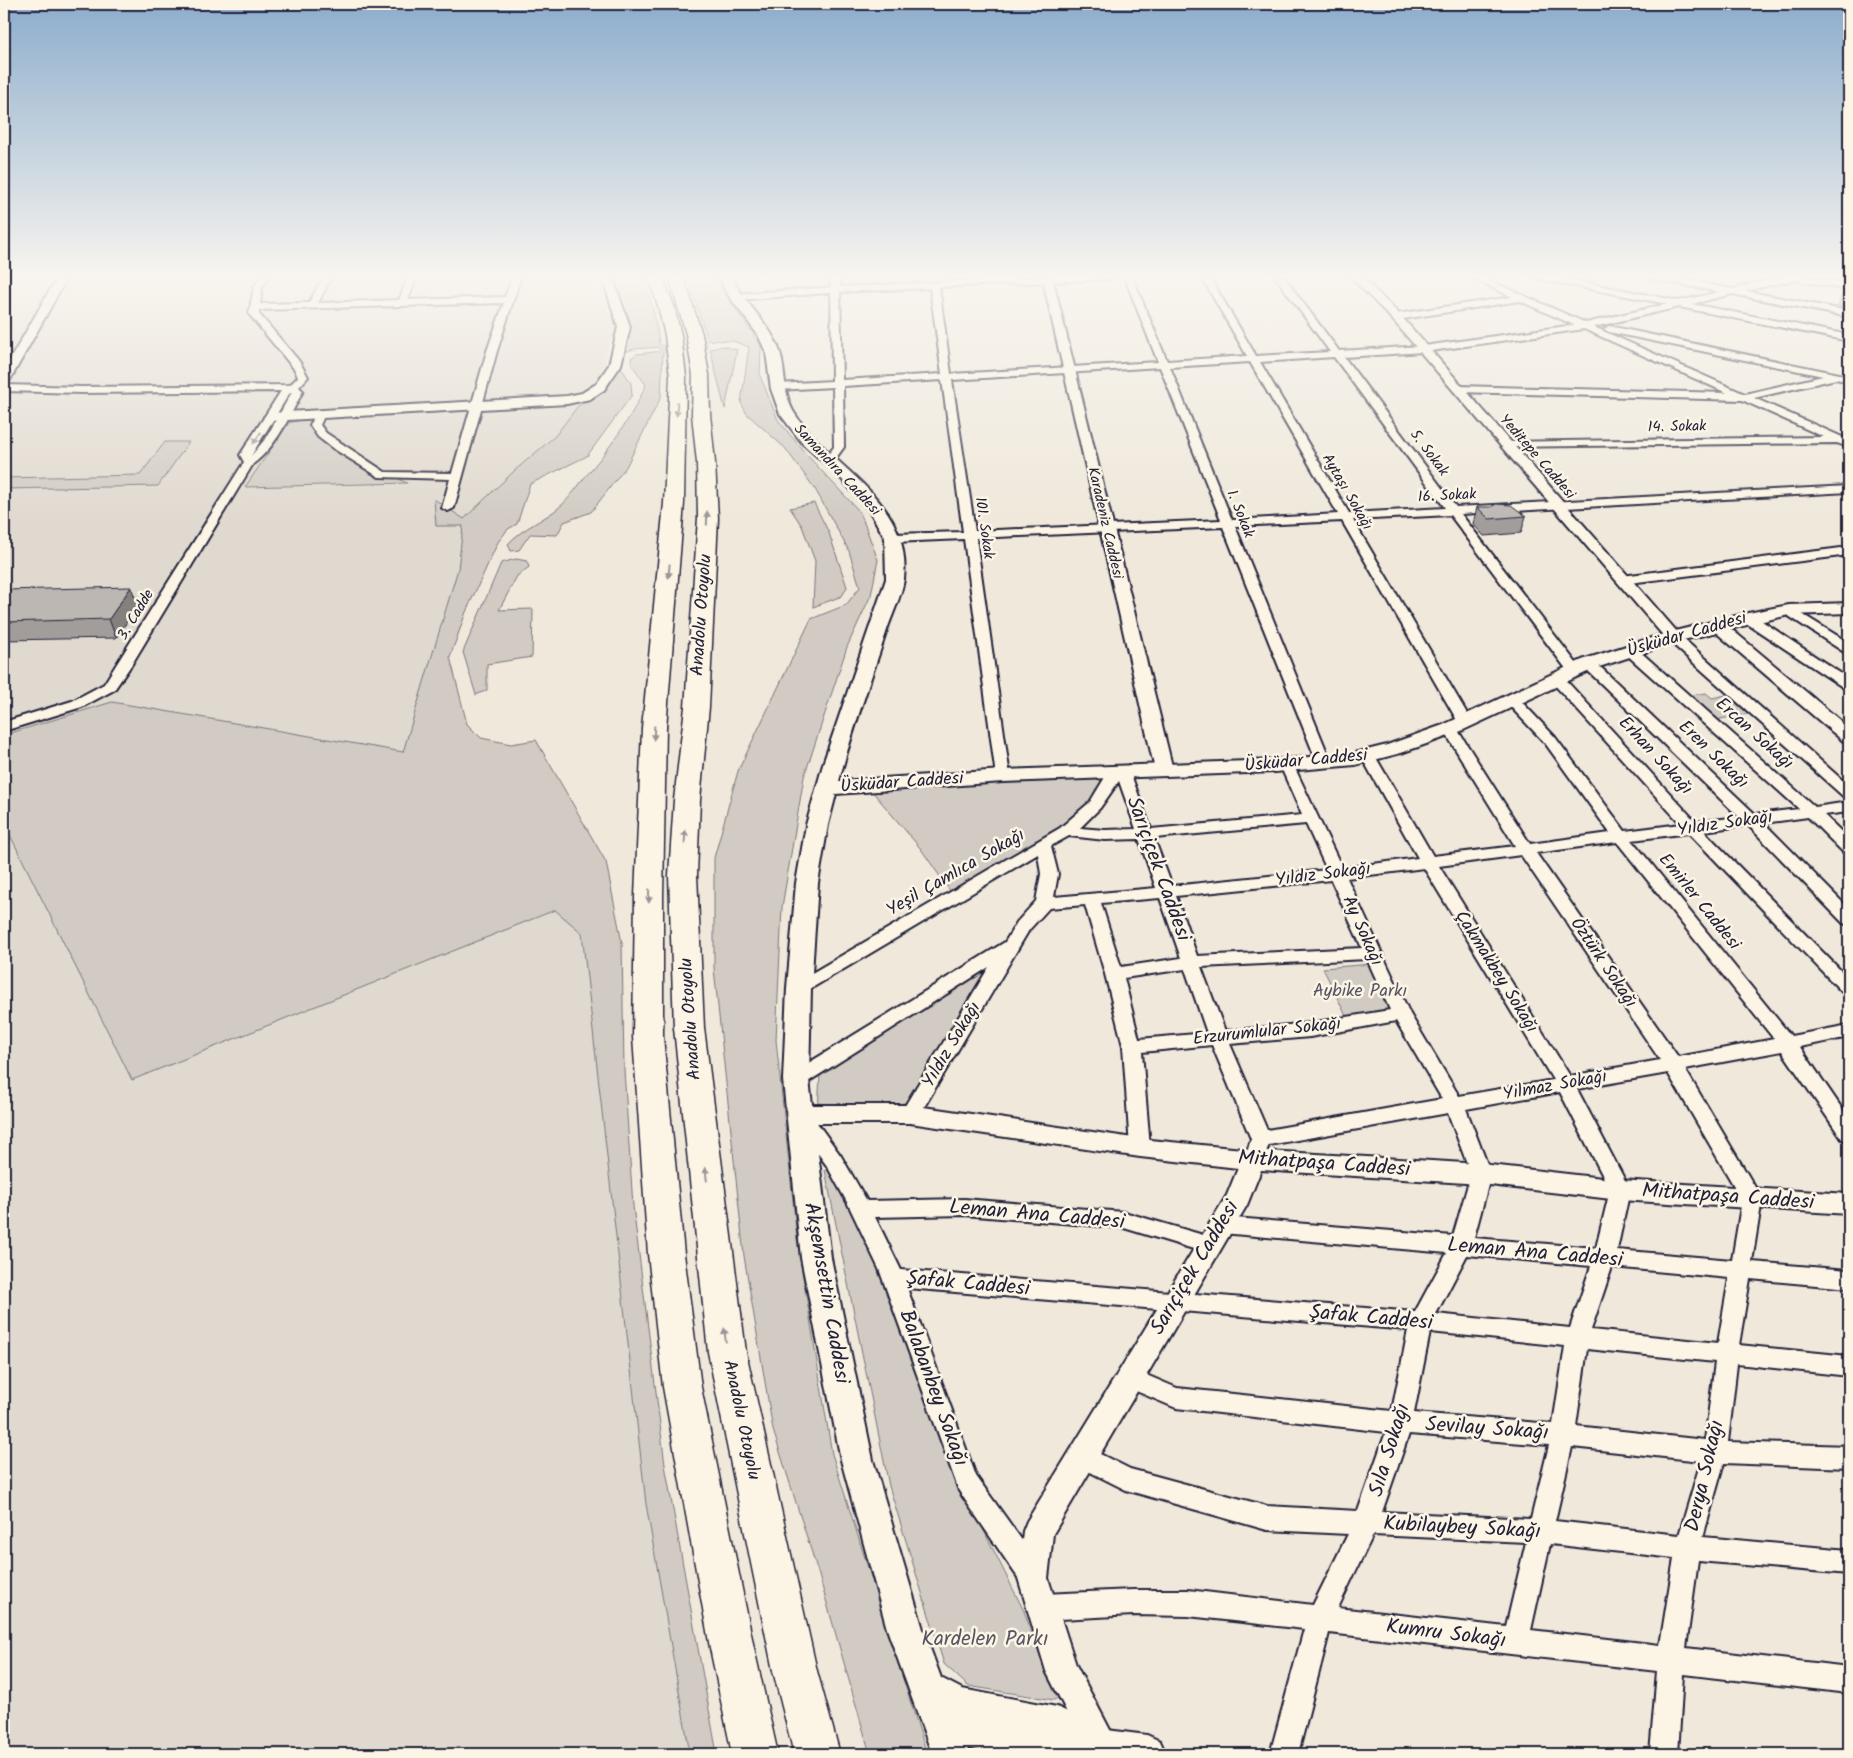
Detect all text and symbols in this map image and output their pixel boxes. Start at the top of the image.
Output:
one-way arrow [672,401,680,417]
street label: Yeditepe Caddesi [1493,409,1582,506]
street label: 14. Sokak [1648,414,1707,440]
street label: Samandıra Caddesi [788,418,887,523]
street label: 5. Sokak [1403,424,1455,482]
one-way arrow [252,432,261,445]
street label: Aytaşı Sokağı [1315,449,1379,535]
street label: Karadeniz Caddesi [1080,465,1130,583]
street label: 16. Sokak [1417,482,1478,510]
street label: 1. Sokak [1219,486,1261,543]
street label: 101. Sokak [968,495,1000,561]
one-way arrow [703,510,711,526]
street label: Anadolu Otoyolu [683,553,721,677]
one-way arrow [665,564,673,580]
street label: 3. Cadde [111,585,161,645]
street label: Üsküdar Caddesi [1624,604,1751,666]
street label: Ercan Sokağı [1708,691,1800,777]
street label: Erhan Sokağı [1611,710,1699,802]
street label: Eren Sokağı [1671,714,1755,796]
one-way arrow [650,725,658,741]
street label: Üsküdar Caddesi [1243,741,1369,781]
street label: Üsküdar Caddesi [840,764,965,802]
street label: Sarıçiçek Caddesi [1117,792,1200,947]
street label: Yıldız Sokağı [1675,803,1775,845]
street label: Yeşil Çamlıca Sokağı [881,821,1031,925]
one-way arrow [682,829,690,845]
street label: Emirler Caddesi [1651,847,1748,958]
street label: Yıldız Sokağı [1274,855,1372,895]
one-way arrow [645,888,653,904]
street label: Ay Sokağı [1334,891,1390,971]
street label: Çakmakbey Sokağı [1447,905,1545,1039]
street label: Öztürk Sokağı [1562,912,1644,1014]
street label: Anadolu Otoyolu [672,957,710,1081]
park label: Aybike Parkı [1313,977,1407,1006]
street label: Yıldız Sokağı [915,996,989,1094]
street label: Erzurumlular Sokağı [1191,1010,1343,1054]
street label: Yılmaz Sokağı [1501,1063,1609,1109]
street label: Mithatpaşa Caddesi [1237,1142,1412,1187]
one-way arrow [702,1165,710,1181]
street label: Mithatpaşa Caddesi [1641,1175,1816,1220]
street label: Leman Ana Caddesi [948,1191,1127,1239]
street label: Sarıçiçek Caddesi [1142,1194,1249,1342]
street label: Akşemsettin Caddesi [794,1200,858,1387]
street label: Leman Ana Caddesi [1446,1229,1625,1277]
street label: Şafak Caddesi [905,1262,1032,1306]
street label: Şafak Caddesi [1308,1296,1435,1340]
street label: Balabanbey Sokağı [889,1305,977,1471]
one-way arrow [721,1327,729,1343]
street label: Anadolu Otoyolu [714,1357,768,1483]
street label: Sıla Sokağı [1360,1399,1420,1501]
street label: Sevilay Sokağı [1424,1408,1550,1450]
street label: Derya Sokağı [1676,1417,1734,1535]
street label: Kubilaybey Sokağı [1382,1507,1542,1549]
street label: Kumru Sokağı [1384,1610,1508,1658]
park label: Kardelen Parkı [922,1623,1048,1656]

